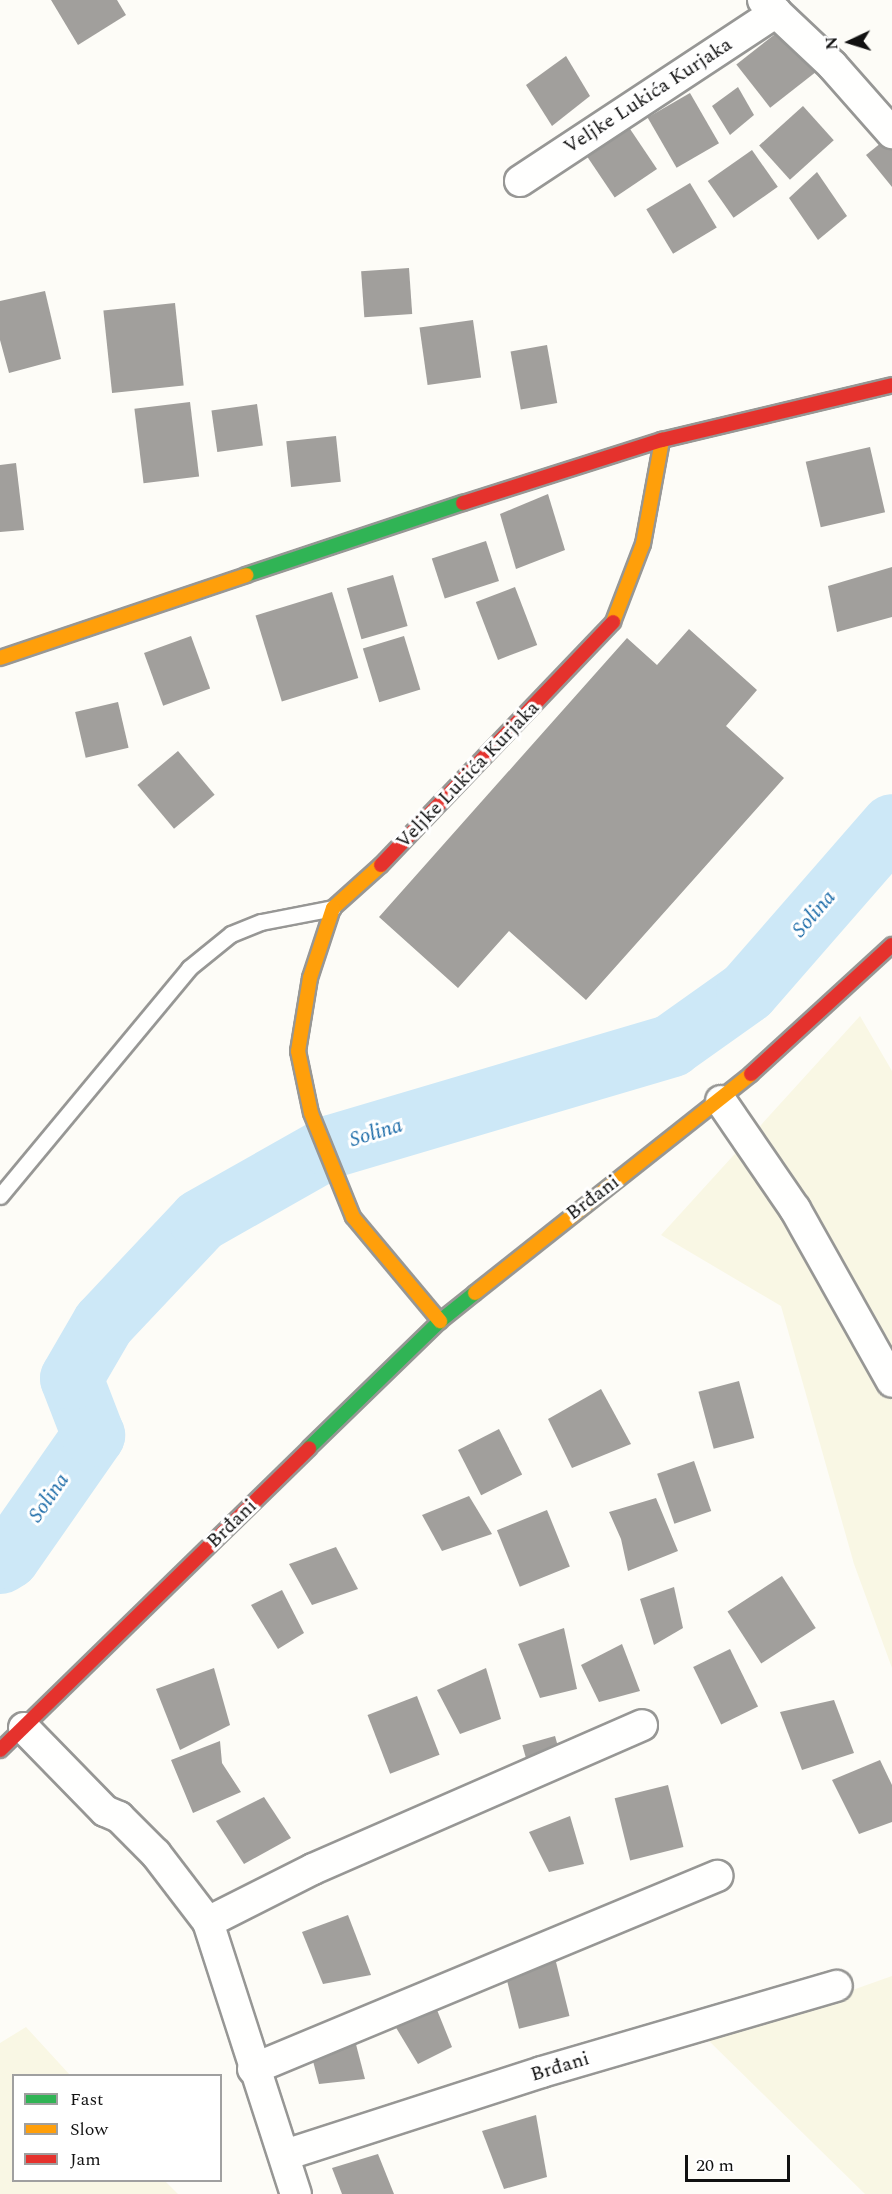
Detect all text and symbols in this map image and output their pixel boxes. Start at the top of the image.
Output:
north arrow [820,12,880,72]
street label: Veljke Lukića Kurjaka [559,33,737,159]
text: N [820,36,844,51]
street label: Veljke Lukića Kurjaka [391,696,545,854]
water label: Solina [787,885,841,943]
water label: Solina [347,1113,405,1153]
street label: Brđani [562,1170,624,1226]
water label: Solina [23,1469,75,1527]
street label: Brđani [202,1494,262,1554]
street label: Brđani [528,2047,592,2087]
legend [12,2074,222,2182]
text: Fast [70,2086,103,2113]
text: Slow [70,2116,108,2143]
scale bar [688,2143,793,2181]
text: Jam [70,2146,101,2173]
text: 20 m [696,2152,734,2179]

